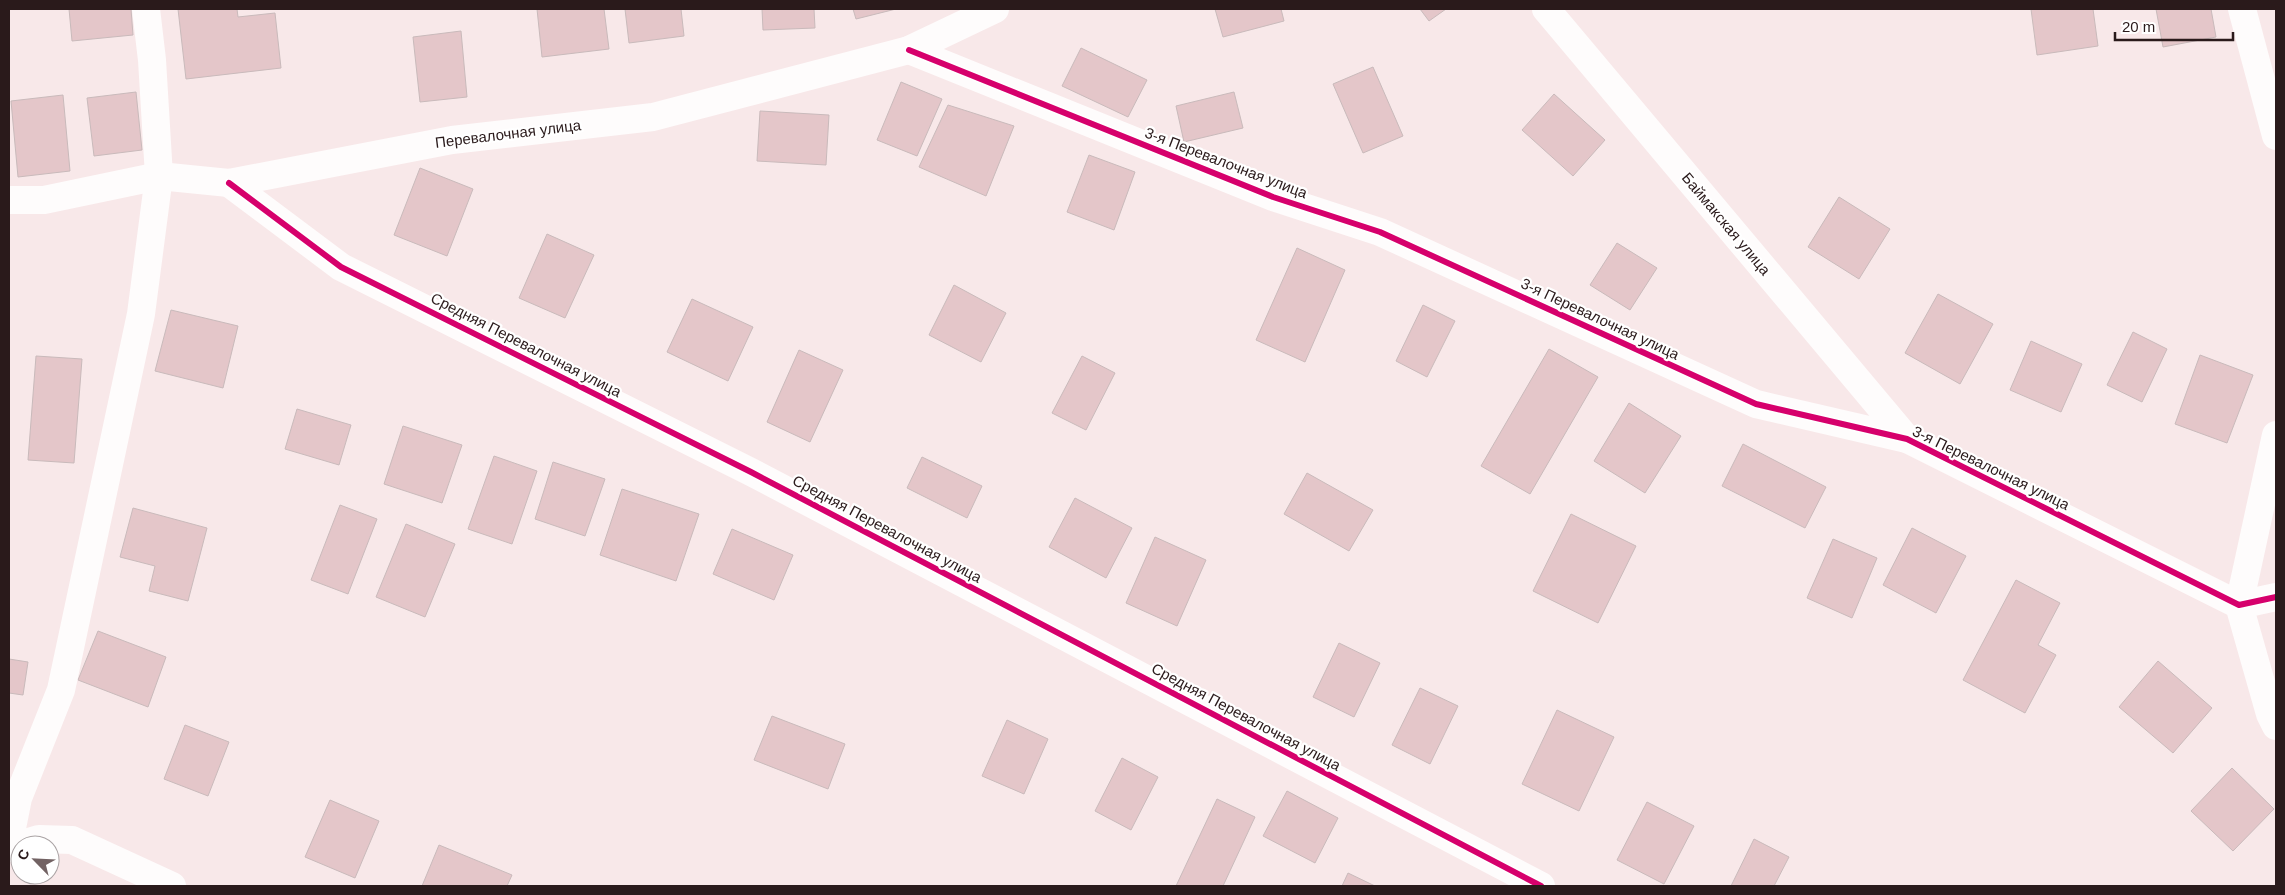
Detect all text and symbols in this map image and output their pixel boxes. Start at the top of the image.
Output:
scale bar [2115,10,2232,42]
text: 20 m [2122,18,2155,35]
street label: Перевалочная улица [434,116,583,151]
street label: 3-я Перевалочная улица [1143,124,1310,202]
street label: Баймакская улица [1679,169,1775,279]
street label: 3-я Перевалочная улица [1518,274,1683,363]
street label: Средняя Перевалочная улица [428,289,625,400]
street label: 3-я Перевалочная улица [1910,422,2073,513]
street label: Средняя Перевалочная улица [790,471,985,586]
street label: Средняя Перевалочная улица [1149,659,1344,774]
north arrow [10,835,60,885]
text: С [14,847,32,863]

